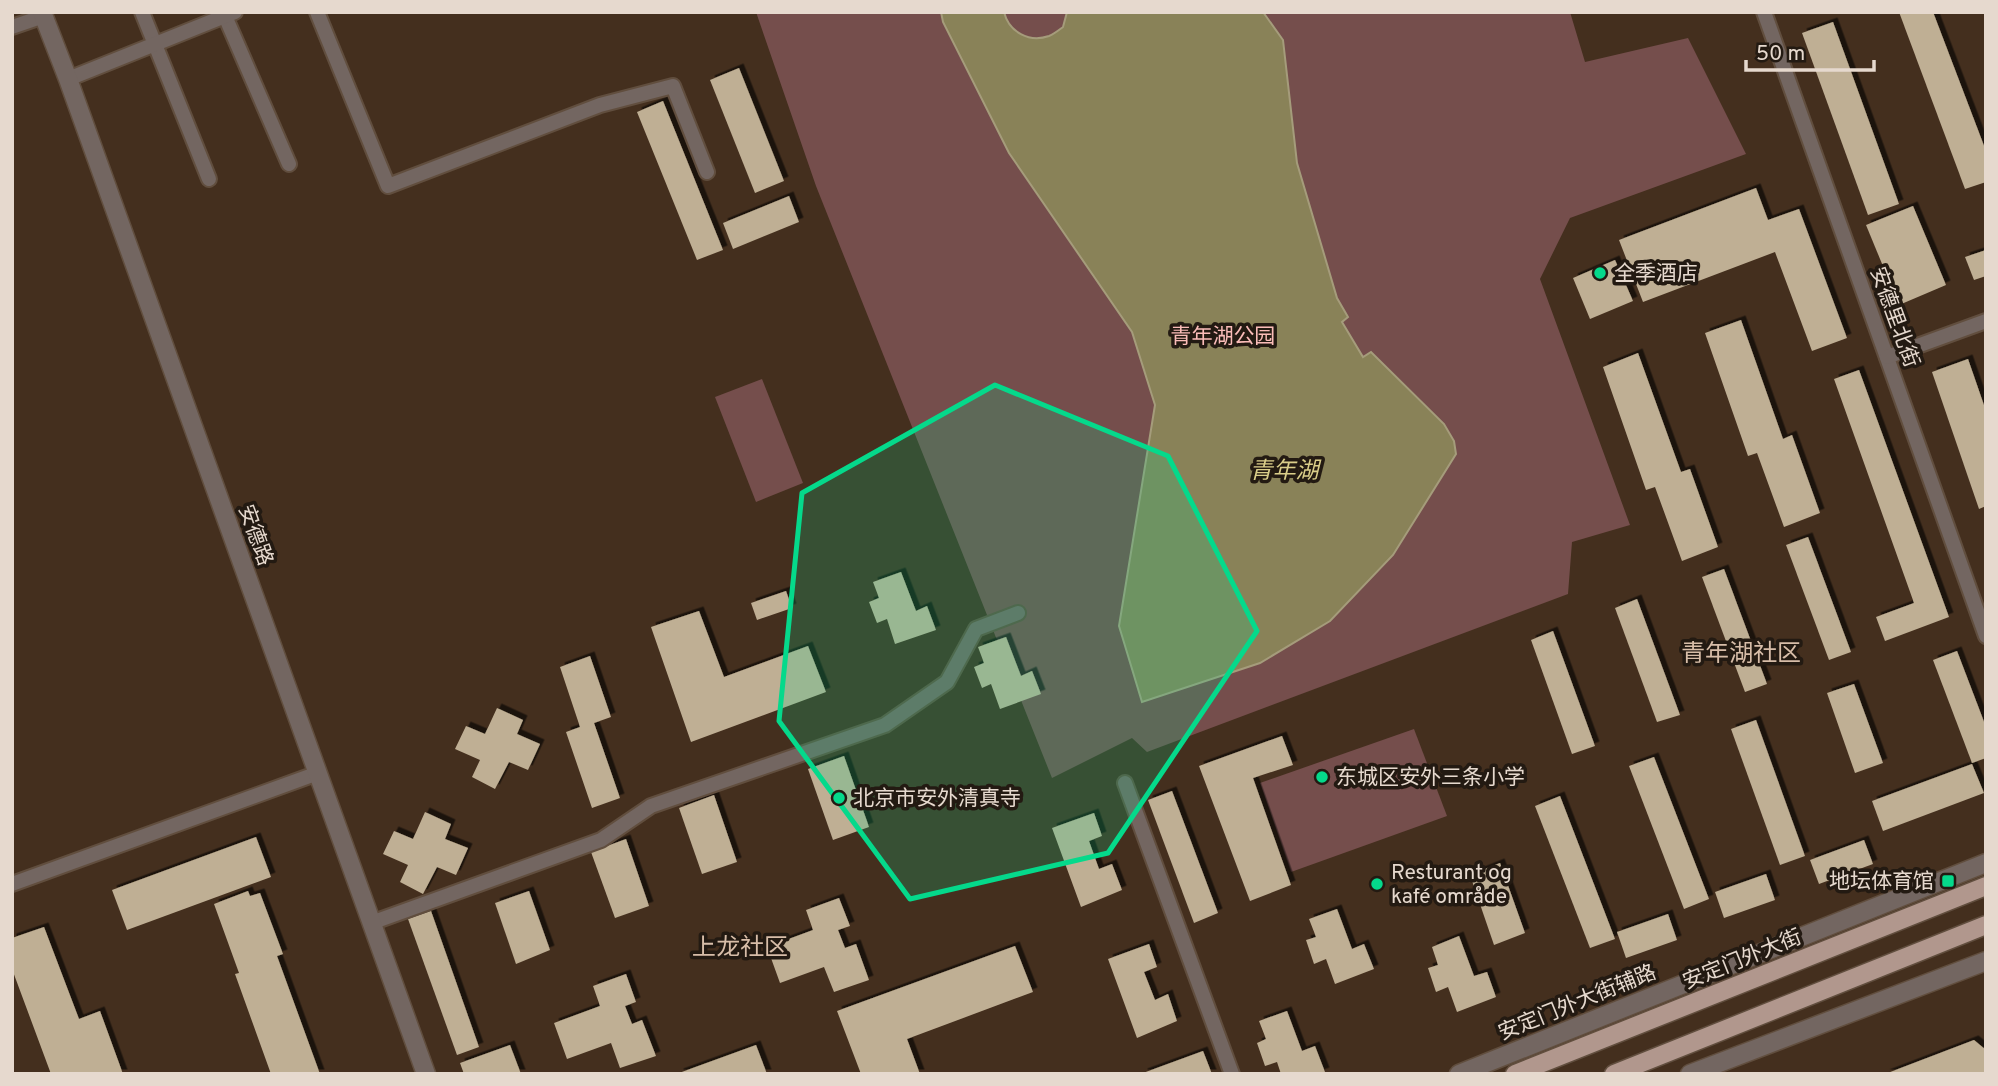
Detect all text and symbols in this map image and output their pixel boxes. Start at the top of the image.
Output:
scale bar [1746,28,1874,72]
text: 50 m [1756,41,1805,68]
place label: 全季酒店 [1614,261,1698,288]
street label: 安德里北街 [1863,264,1924,371]
marker: 全季酒店 [1592,265,1608,281]
park label: 青年湖公园 [1171,324,1276,351]
water label: 青年湖 [1250,458,1322,487]
street label: 安德路 [231,501,278,570]
district label: 青年湖社区 [1681,640,1801,670]
place label: 东城区安外三条小学 [1336,765,1525,792]
marker: 东城区安外三条小学 [1314,769,1330,785]
place label: 北京市安外清真寺 [853,786,1021,813]
marker: 北京市安外清真寺 [831,790,847,806]
place label: Resturant og kafé område [1391,860,1512,911]
place label: 地坛体育馆 [1829,869,1934,896]
marker: 地坛体育馆 [1940,873,1956,889]
marker: Resturant og kafé område [1369,876,1385,892]
street label: 安定门外大街 [1679,924,1806,997]
district label: 上龙社区 [692,934,788,964]
street label: 安定门外大街辅路 [1495,959,1661,1047]

